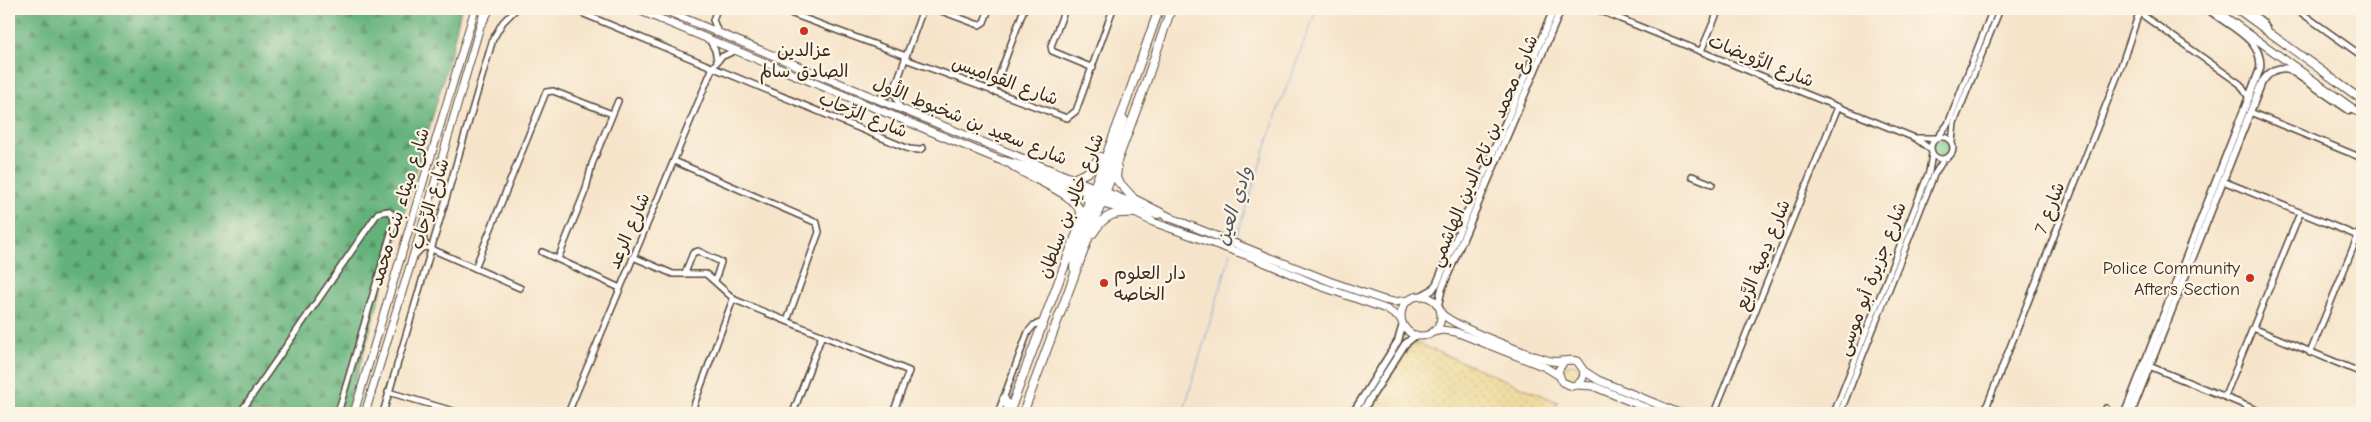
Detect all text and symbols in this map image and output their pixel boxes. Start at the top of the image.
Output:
marker: عزالدين الصادق سالم [798,25,810,37]
street label: شارع الرُّويضات [1705,30,1817,93]
street label: شارع محمد بن تاج الدين الهاشمي [1426,32,1547,272]
place label: عزالدين الصادق سالم [759,40,849,85]
street label: شارع القواميس [949,52,1061,111]
street label: شارع سعيد بن شخبوط الأول [869,71,1071,171]
street label: شارع الرِّحاب [815,88,910,143]
street label: شارع ميثاء بنت محمد [366,125,435,289]
street label: شارع خالِد بن سلطان [1034,131,1109,282]
street label: شارع الرِّحاب [406,156,455,252]
water label: وادي العين [1211,164,1259,249]
street label: شارع 7 [2031,179,2070,237]
street label: شارع الرعد [604,190,655,273]
street label: شارع دِمية الرَّبع [1731,197,1797,314]
street label: شارع جزيرة أبو موسى [1833,199,1912,359]
place label: Police Community Afters Section [2103,258,2241,300]
place label: دار العلوم الخاصه [1114,263,1186,305]
marker: Police Community Afters Section [2244,272,2256,284]
marker: دار العلوم الخاصه [1098,277,1110,289]

